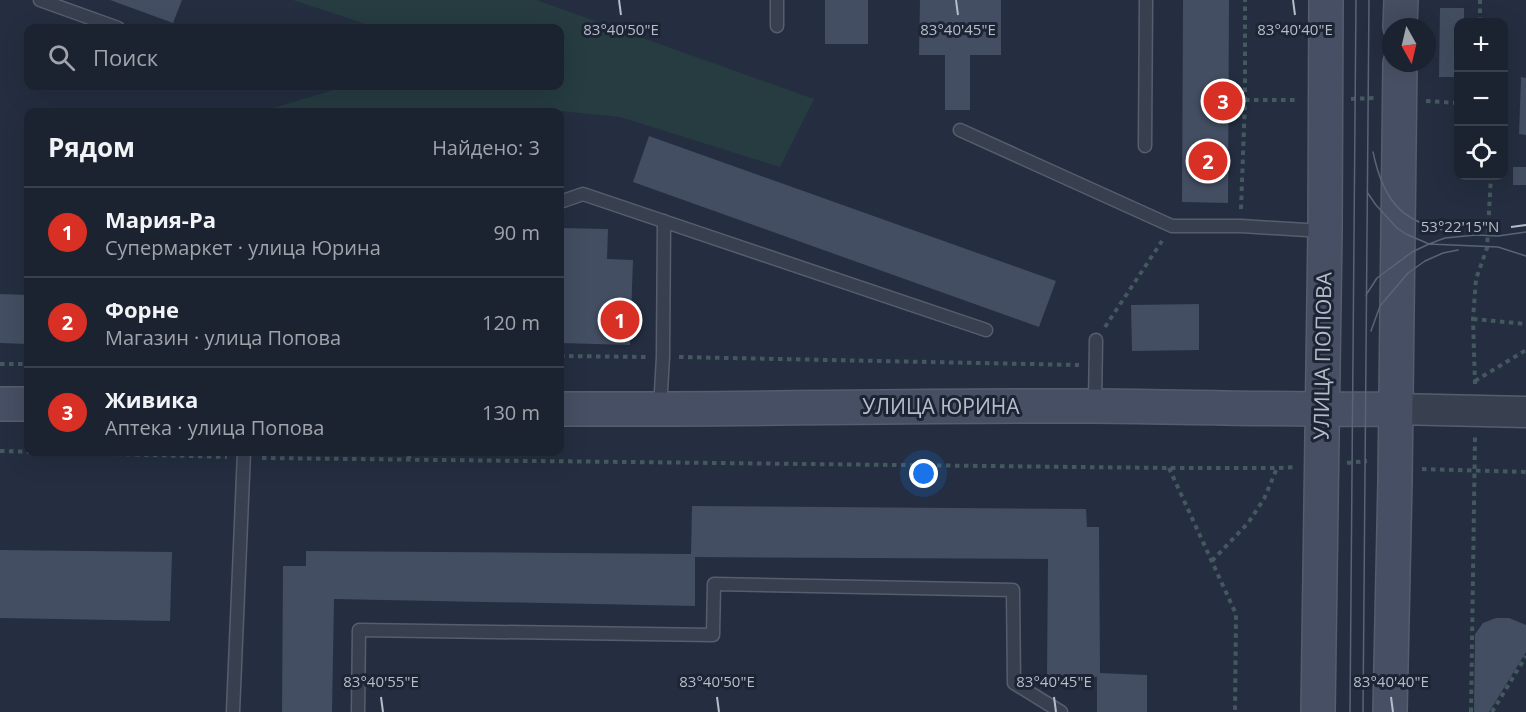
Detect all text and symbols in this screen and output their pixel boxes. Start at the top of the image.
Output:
north arrow [1382,18,1436,72]
map controls [1454,18,1508,180]
button: + [1454,18,1508,72]
text: 83°40'50"E [583,19,659,39]
text: 83°40'45"E [920,19,996,39]
text: 83°40'40"E [1257,19,1333,39]
search box [24,24,564,90]
icon: search [45,41,78,74]
text: Поиск [93,42,158,72]
button: − [1454,72,1508,126]
pin: 3 [1204,78,1242,124]
button: locate [1454,126,1508,180]
text: Рядом [48,129,135,165]
text: Найдено: 3 [432,134,540,161]
pin: 2 [1188,138,1228,184]
text: Мария-Ра [105,204,216,234]
text: 53°22'15"N [1421,216,1499,236]
text: 1 [62,219,73,246]
text: 90 m [493,219,540,246]
text: Супермаркет · улица Юрина [105,234,381,261]
street label: УЛИЦА ПОПОВА [1307,271,1337,440]
text: Форне [105,294,179,324]
pin: 1 [600,298,640,342]
text: 2 [62,309,73,336]
text: 120 m [482,309,540,336]
text: Магазин · улица Попова [105,324,341,351]
text: Живика [105,384,198,414]
street label: УЛИЦА ЮРИНА [862,392,1020,420]
text: 3 [62,399,73,426]
text: 130 m [482,399,540,426]
text: Аптека · улица Попова [105,414,324,441]
your location [909,459,938,488]
text: 83°40'55"E [343,671,419,691]
text: 83°40'50"E [679,671,755,691]
text: 83°40'45"E [1016,671,1092,691]
text: 83°40'40"E [1353,671,1429,691]

